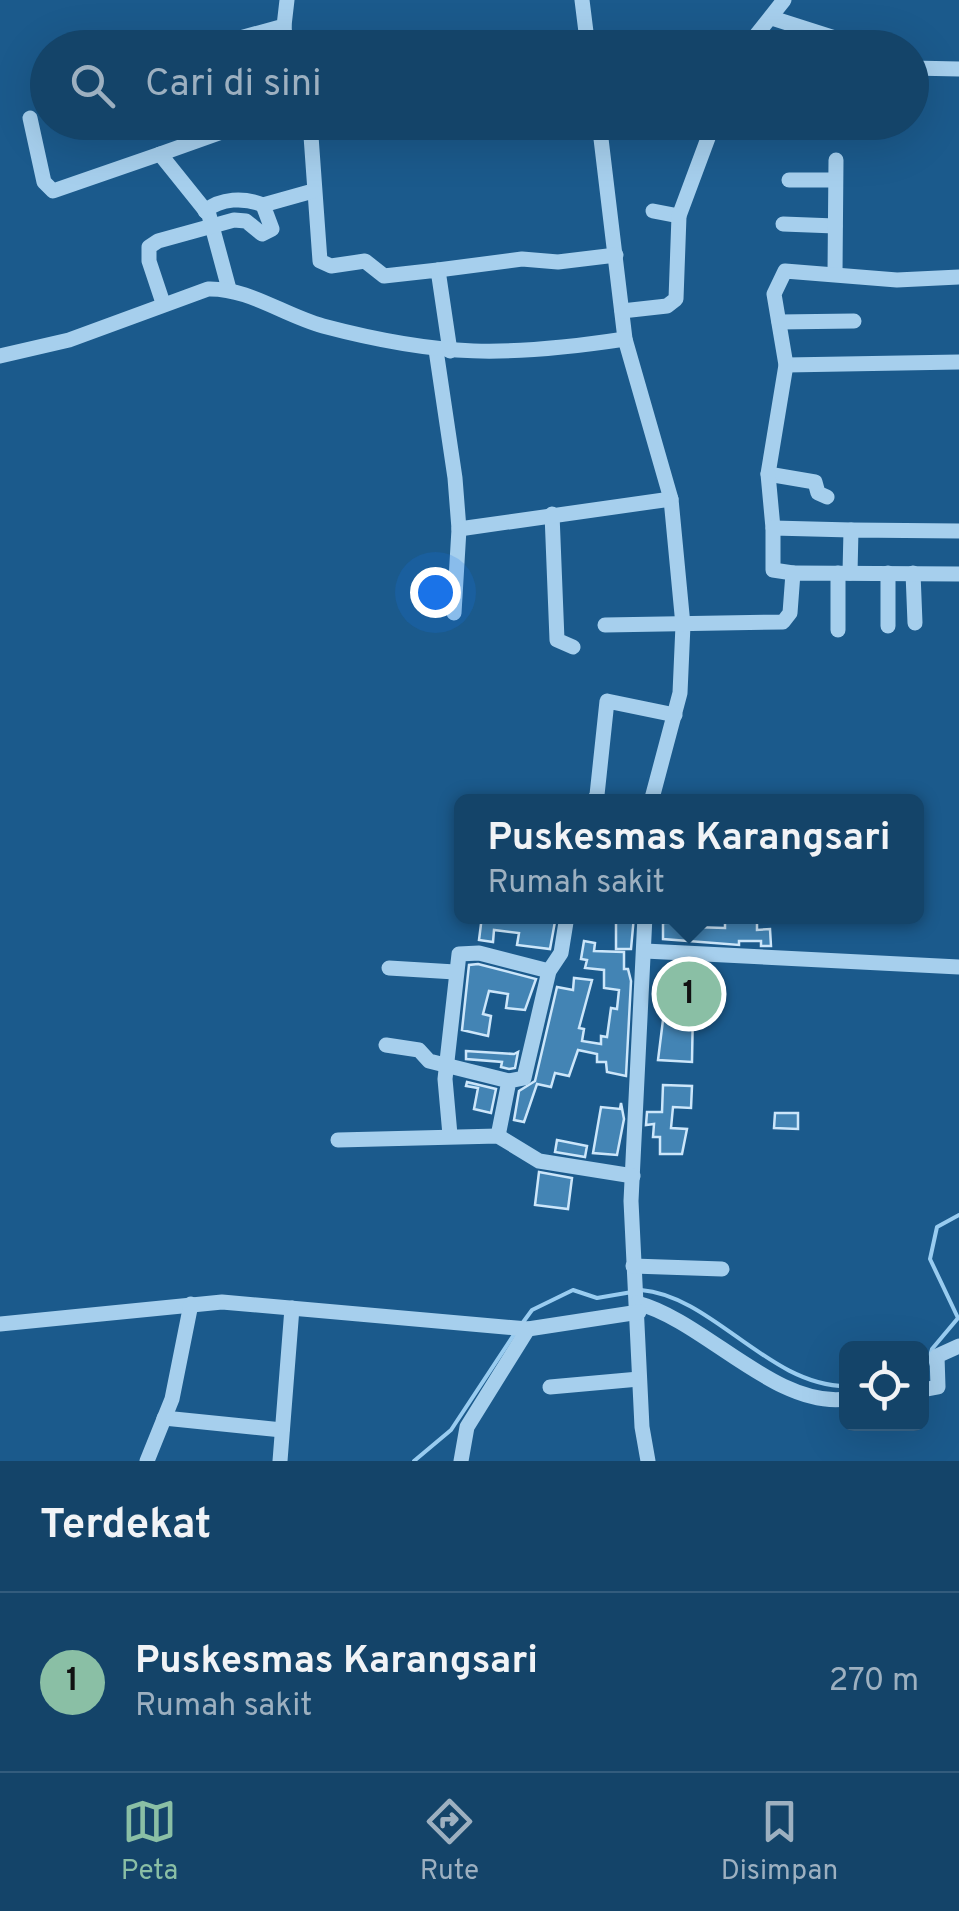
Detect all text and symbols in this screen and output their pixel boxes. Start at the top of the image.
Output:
search box [30,30,929,140]
icon: search [65,58,120,113]
text: Cari di sini [145,61,322,110]
your location [410,567,461,618]
popup [454,794,924,924]
text: Puskesmas Karangsari [488,815,890,864]
text: Rumah sakit [488,864,665,904]
pin: 1 [656,956,722,1032]
map controls [839,1341,929,1431]
button: locate [839,1341,929,1431]
text: Terdekat [40,1500,211,1553]
text: Puskesmas Karangsari [135,1638,538,1687]
text: 1 [66,1662,79,1702]
text: 270 m [829,1662,919,1702]
text: Rumah sakit [135,1687,312,1727]
tab: Peta [121,1794,178,1890]
tab: Rute [420,1794,479,1890]
tab: Disimpan [721,1794,838,1890]

